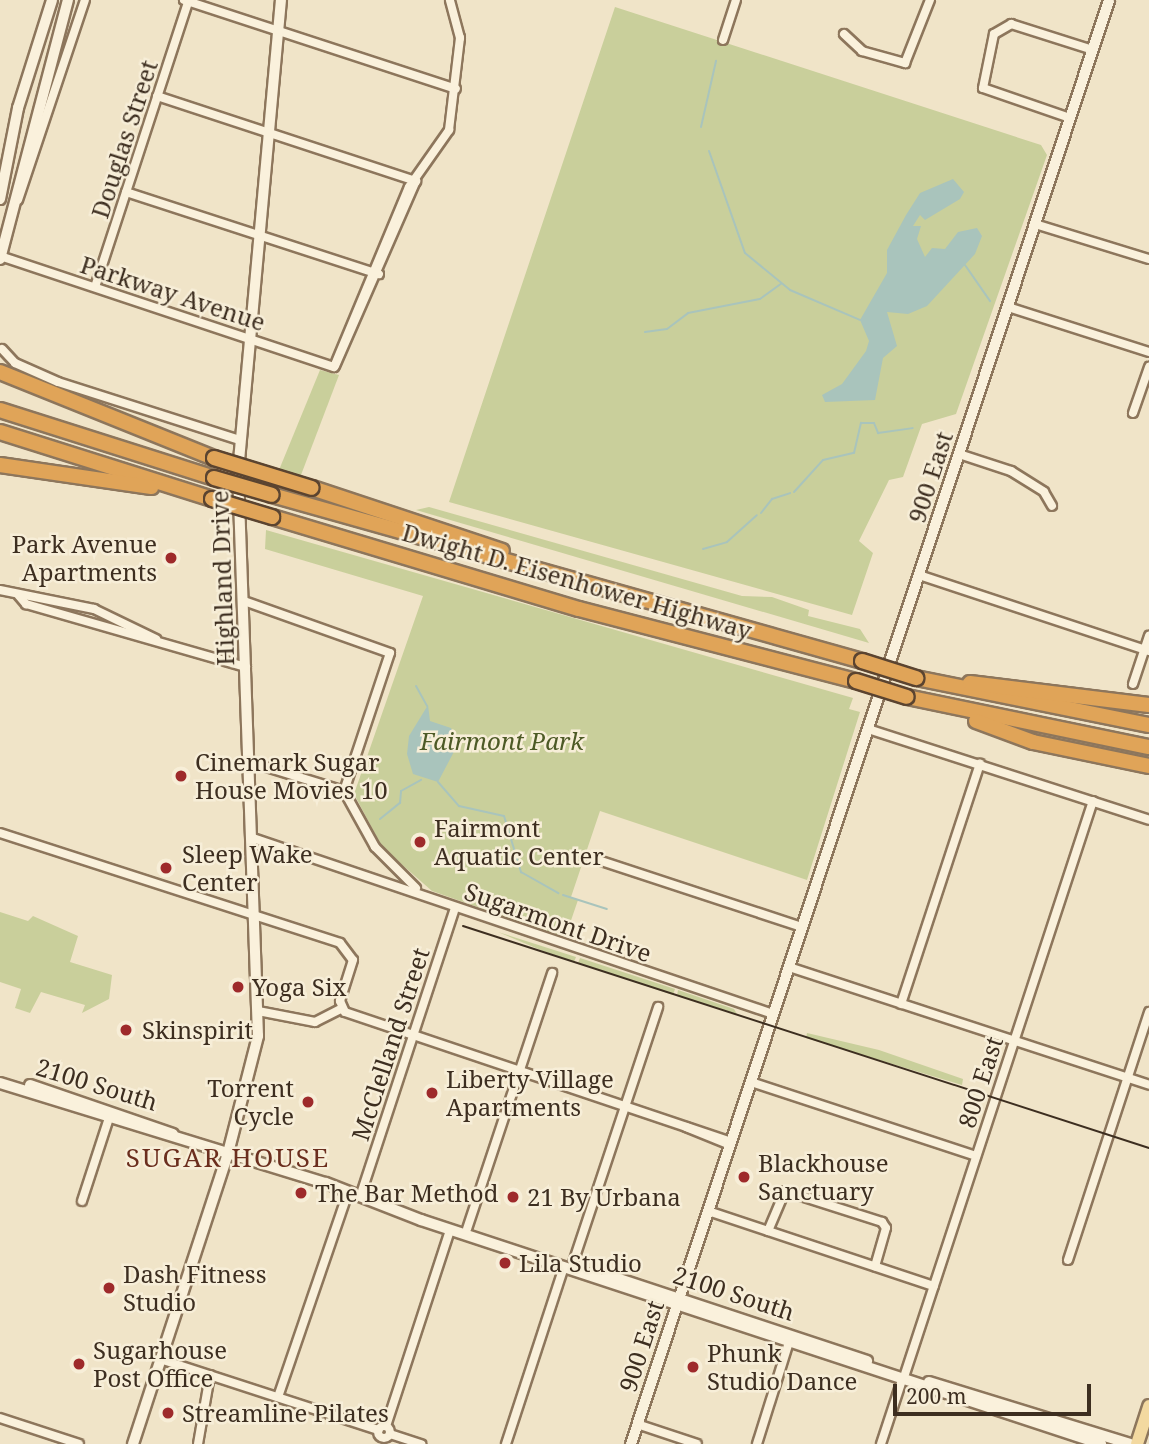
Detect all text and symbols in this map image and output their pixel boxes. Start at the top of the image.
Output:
street label: Douglas Street [85,56,163,222]
street label: Parkway Avenue [77,250,269,336]
street label: 900 East [902,428,958,526]
street label: Highland Drive [205,490,239,666]
street label: Dwight D. Eisenhower Highway [399,517,755,645]
place label: Park Avenue Apartments [12,530,157,586]
marker: Park Avenue Apartments [163,550,179,566]
park label: Fairmont Park [420,727,584,755]
place label: Cinemark Sugar House Movies 10 [195,748,388,804]
marker: Cinemark Sugar House Movies 10 [173,768,189,784]
place label: Fairmont Aquatic Center [434,814,604,870]
marker: Fairmont Aquatic Center [412,834,428,850]
place label: Sleep Wake Center [182,840,313,896]
marker: Sleep Wake Center [156,858,176,878]
street label: Sugarmont Drive [461,876,655,968]
street label: McClelland Street [345,944,435,1144]
place label: Yoga Six [252,973,346,1001]
marker: Yoga Six [230,979,246,995]
place label: Skinspirit [142,1016,253,1044]
marker: Skinspirit [116,1020,136,1040]
street label: 800 East [952,1033,1008,1131]
street label: 2100 South [33,1052,161,1116]
place label: Liberty Village Apartments [446,1065,614,1121]
place label: Torrent Cycle [207,1074,294,1130]
marker: Liberty Village Apartments [424,1085,440,1101]
marker: Torrent Cycle [300,1094,316,1110]
district label: SUGAR HOUSE [127,1142,329,1174]
place label: Blackhouse Sanctuary [758,1149,888,1205]
marker: Blackhouse Sanctuary [736,1169,752,1185]
place label: The Bar Method [315,1179,498,1207]
place label: 21 By Urbana [527,1183,681,1211]
marker: The Bar Method [293,1185,309,1201]
marker: 21 By Urbana [505,1189,521,1205]
place label: Lila Studio [519,1249,642,1277]
marker: Lila Studio [497,1255,513,1271]
place label: Dash Fitness Studio [123,1260,267,1316]
street label: 2100 South [670,1260,798,1326]
marker: Dash Fitness Studio [101,1280,117,1296]
street label: 900 East [613,1297,669,1395]
place label: Sugarhouse Post Office [93,1336,227,1392]
place label: Phunk Studio Dance [707,1339,857,1395]
marker: Sugarhouse Post Office [71,1356,87,1372]
marker: Phunk Studio Dance [685,1359,701,1375]
scale bar [897,1370,1095,1414]
text: 200 m [906,1382,967,1410]
place label: Streamline Pilates [182,1399,389,1427]
marker: Streamline Pilates [160,1405,176,1421]

